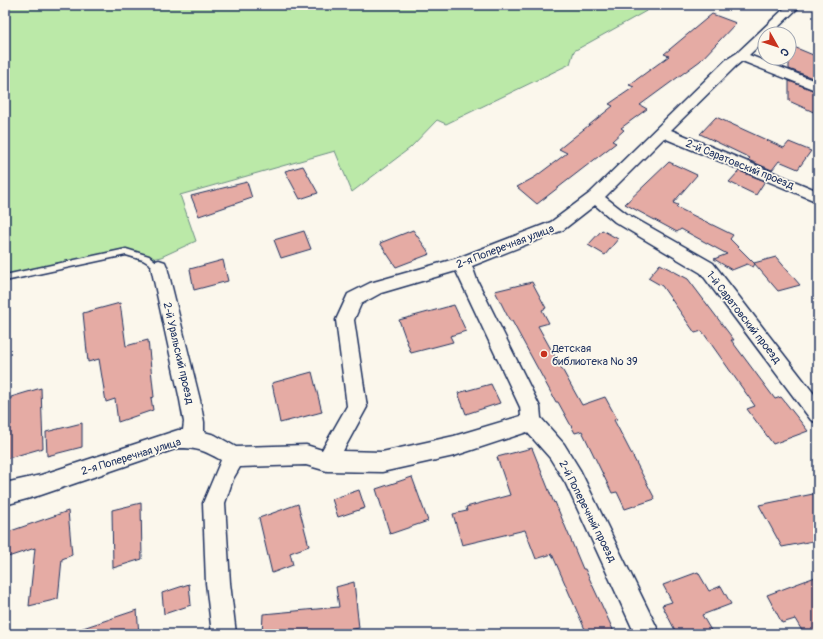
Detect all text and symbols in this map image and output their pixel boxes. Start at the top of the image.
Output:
north arrow [757,26,797,66]
text: С [777,45,792,59]
street label: 2-й Саратовский проезд [684,137,796,192]
street label: 2-я Поперечная улица [454,222,556,271]
street label: 1-й Саратовский проезд [704,269,784,366]
street label: 2-й Уральский проезд [160,301,197,406]
place label: Детская библиотека № 39 [551,342,638,368]
marker: Детская библиотека № 39 [539,349,549,359]
street label: 2-я Поперечная улица [80,435,183,478]
street label: 2-й Поперечный проезд [556,458,619,565]

